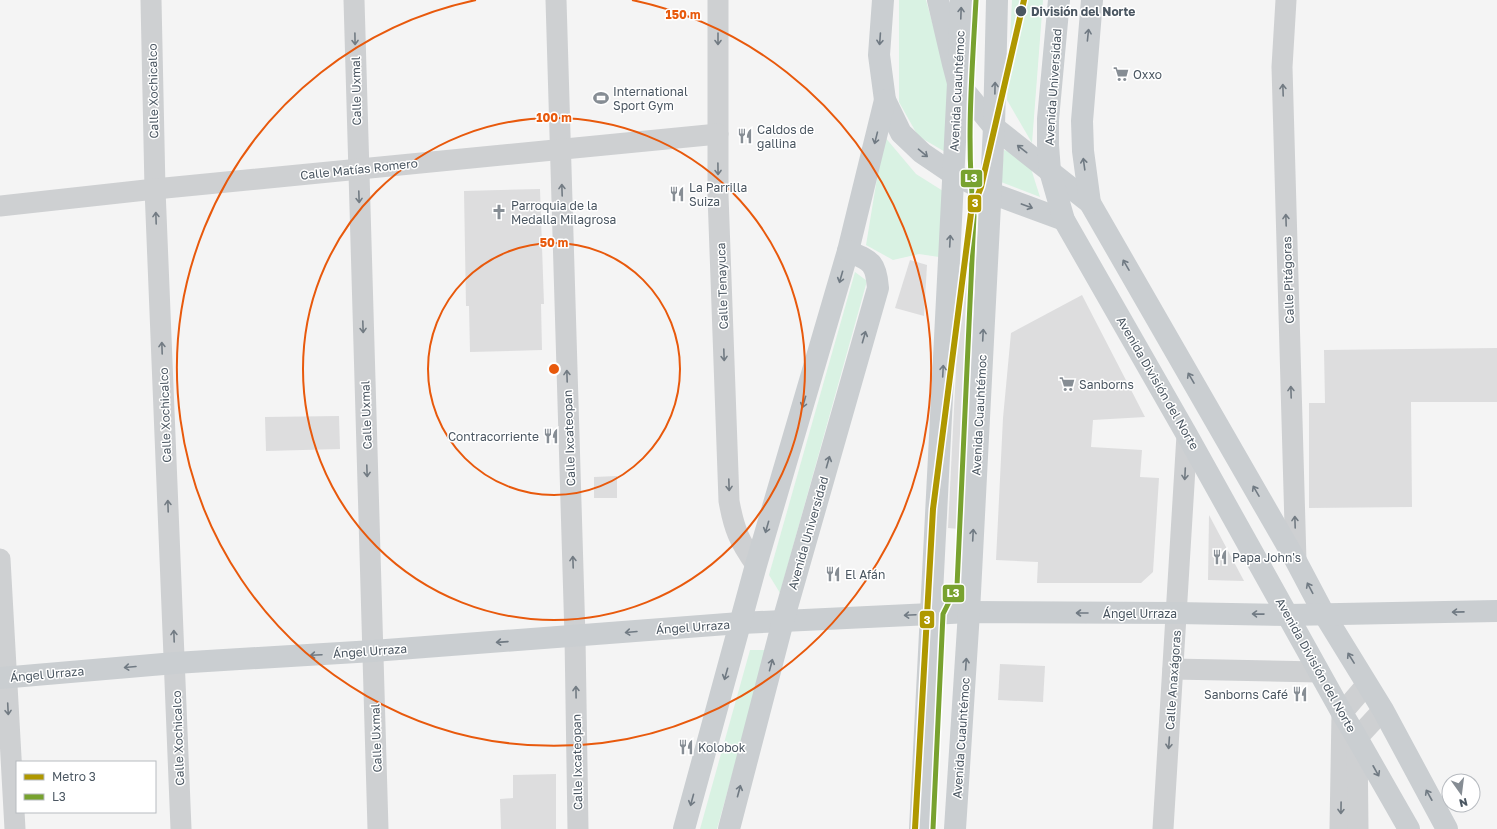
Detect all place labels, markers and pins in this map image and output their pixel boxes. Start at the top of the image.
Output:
marker: División del Norte [1014,4,1028,18]
place label: División del Norte [1031,4,1135,19]
supermarket icon: Oxxo [1112,65,1130,83]
place label: Oxxo [1133,67,1162,82]
place label: International Sport Gym [613,84,688,113]
sports icon: International Sport Gym [592,89,610,107]
place label: Caldos de gallina [757,122,814,151]
restaurant icon: Caldos de gallina [736,127,754,145]
place label: La Parrilla Suiza [689,180,747,209]
restaurant icon: La Parrilla Suiza [668,185,686,203]
place label: Parroquia de la Medalla Milagrosa [511,198,616,227]
church icon: Parroquia de la Medalla Milagrosa [490,203,508,221]
centre of rings [547,362,561,376]
supermarket icon: Sanborns [1058,375,1076,393]
place label: Sanborns [1079,377,1134,392]
restaurant icon: Contracorriente [542,427,560,445]
place label: Contracorriente [448,429,539,444]
restaurant icon: Papa John's [1211,548,1229,566]
place label: Papa John's [1232,550,1301,565]
restaurant icon: El Afán [824,565,842,583]
place label: El Afán [845,567,885,582]
restaurant icon: Sanborns Café [1291,685,1309,703]
place label: Sanborns Café [1204,687,1288,702]
restaurant icon: Kolobok [677,738,695,756]
place label: Kolobok [698,740,746,755]

